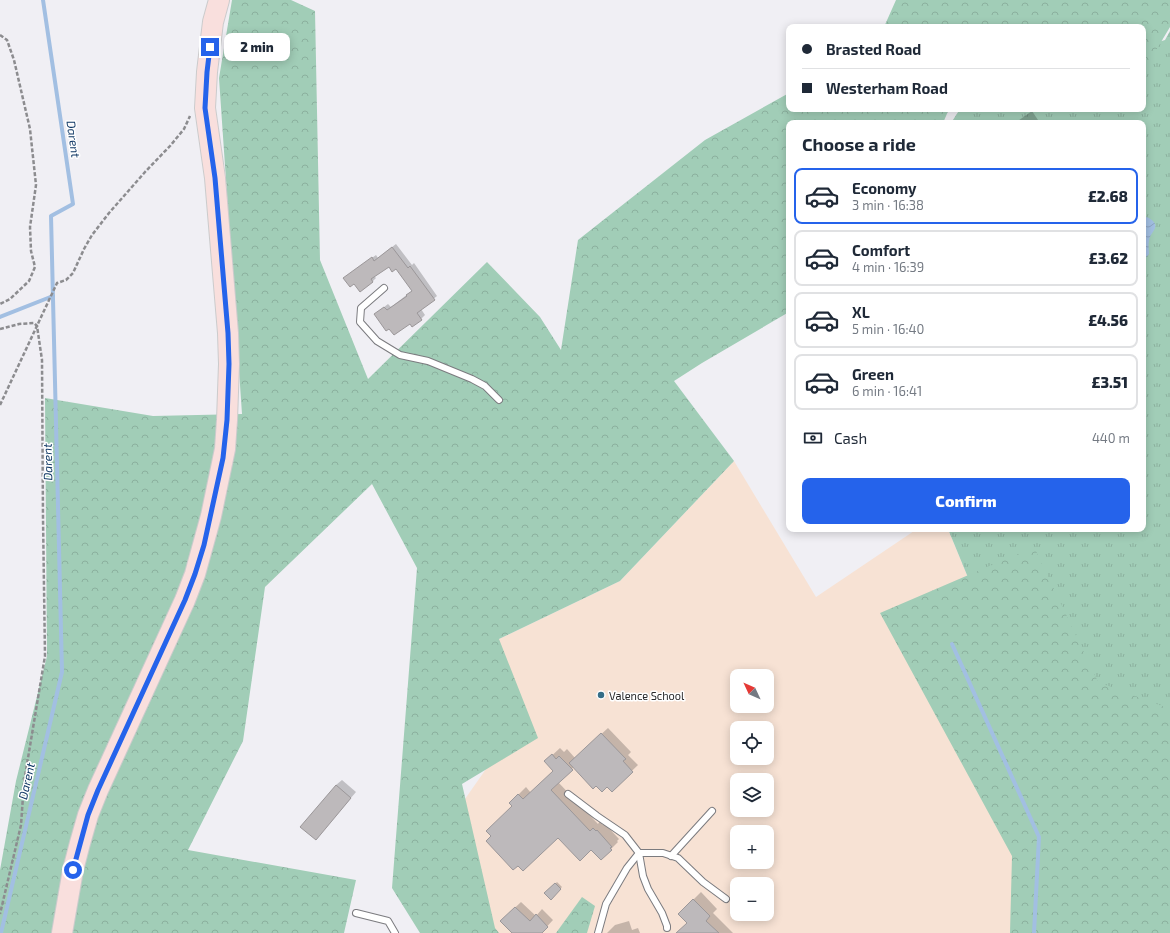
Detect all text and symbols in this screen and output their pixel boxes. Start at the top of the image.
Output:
callout: 2 min [224,33,290,61]
route end [201,38,219,56]
text: 2 min [240,39,274,55]
text: Brasted Road [826,40,921,58]
text: Westerham Road [826,79,948,97]
water label: Darent [64,120,84,159]
text: Choose a ride [802,133,916,155]
icon: car [804,178,840,214]
text: Economy [852,179,917,197]
text: £2.68 [1088,187,1128,205]
text: 3 min · 16:38 [852,197,924,213]
icon: car [804,240,840,276]
text: Comfort [852,241,910,259]
text: £3.62 [1089,249,1128,267]
text: 4 min · 16:39 [852,259,924,275]
icon: car [804,302,840,338]
text: XL [852,303,870,321]
text: £4.56 [1088,311,1128,329]
text: 5 min · 16:40 [852,321,924,337]
icon: car [804,364,840,400]
text: Green [852,365,894,383]
text: £3.51 [1092,373,1128,391]
text: 6 min · 16:41 [852,383,922,399]
icon: cash [802,427,824,449]
text: Cash [834,429,867,447]
text: 440 m [1092,430,1130,446]
water label: Darent [40,443,54,481]
button: Confirm [802,478,1130,524]
north arrow [730,669,774,713]
map controls [730,669,774,921]
place label: Valence School [609,689,685,702]
marker: Valence School [596,690,606,700]
button: locate [730,721,774,765]
water label: Darent [15,761,37,801]
button: layers [730,773,774,817]
button: + [730,825,774,869]
route start [64,861,82,879]
button: − [730,877,774,921]

